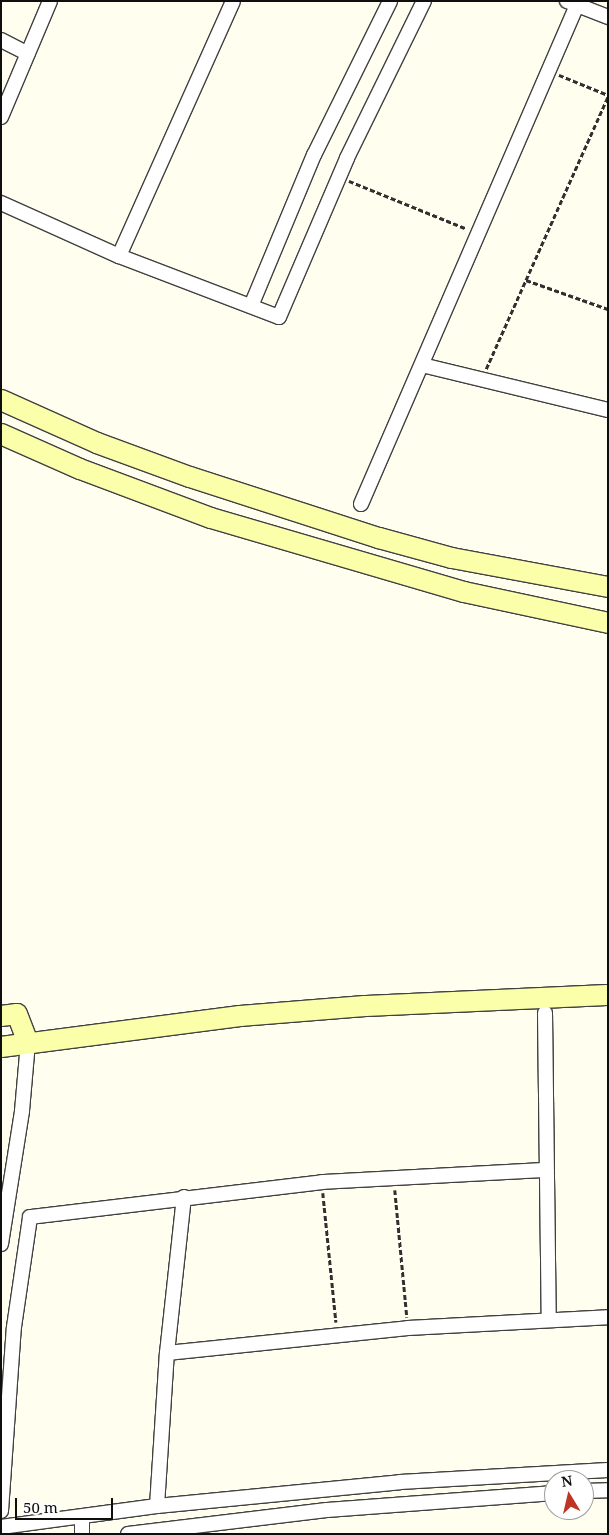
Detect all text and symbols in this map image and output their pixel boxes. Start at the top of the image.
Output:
north arrow [544,1470,594,1520]
text: N [560,1470,574,1491]
scale bar [18,1488,115,1520]
text: 50 m [23,1497,58,1517]

